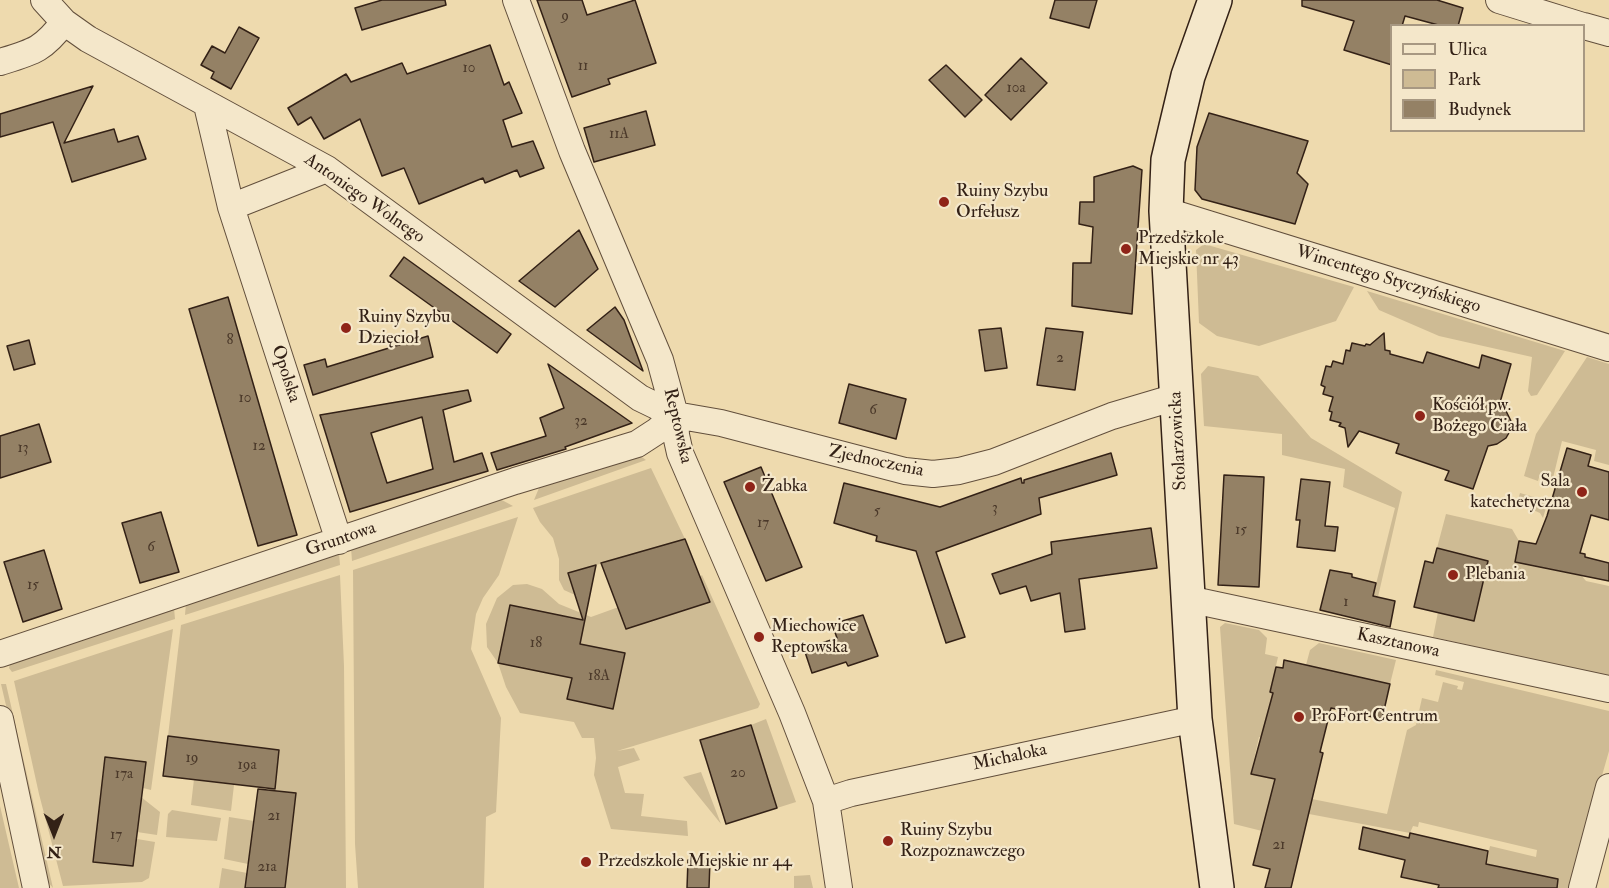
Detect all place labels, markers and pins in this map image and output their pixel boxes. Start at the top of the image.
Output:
place label: Ruiny Szybu Orfełusz [956,181,1048,224]
marker: Ruiny Szybu Orfełusz [937,195,951,209]
place label: Przedszkole Miejskie nr 43 [1138,228,1239,270]
marker: Przedszkole Miejskie nr 43 [1119,242,1133,256]
place label: Ruiny Szybu Dzięcioł [358,307,450,350]
marker: Ruiny Szybu Dzięcioł [339,321,353,335]
place label: Kościół pw. Bożego Ciała [1432,395,1527,438]
marker: Kościół pw. Bożego Ciała [1413,409,1427,423]
place label: Sala katechetyczna [1470,471,1570,514]
place label: Żabka [762,476,808,498]
marker: Żabka [743,480,757,494]
marker: Sala katechetyczna [1575,485,1589,499]
place label: Plebania [1465,564,1525,586]
marker: Plebania [1446,568,1460,582]
place label: Miechowice Reptowska [771,616,856,658]
marker: Miechowice Reptowska [752,630,766,644]
place label: ProFort Centrum [1311,706,1438,728]
marker: ProFort Centrum [1292,710,1306,724]
place label: Ruiny Szybu Rozpoznawczego [900,820,1025,862]
marker: Ruiny Szybu Rozpoznawczego [881,834,895,848]
place label: Przedszkole Miejskie nr 44 [598,851,792,873]
marker: Przedszkole Miejskie nr 44 [579,855,593,869]

